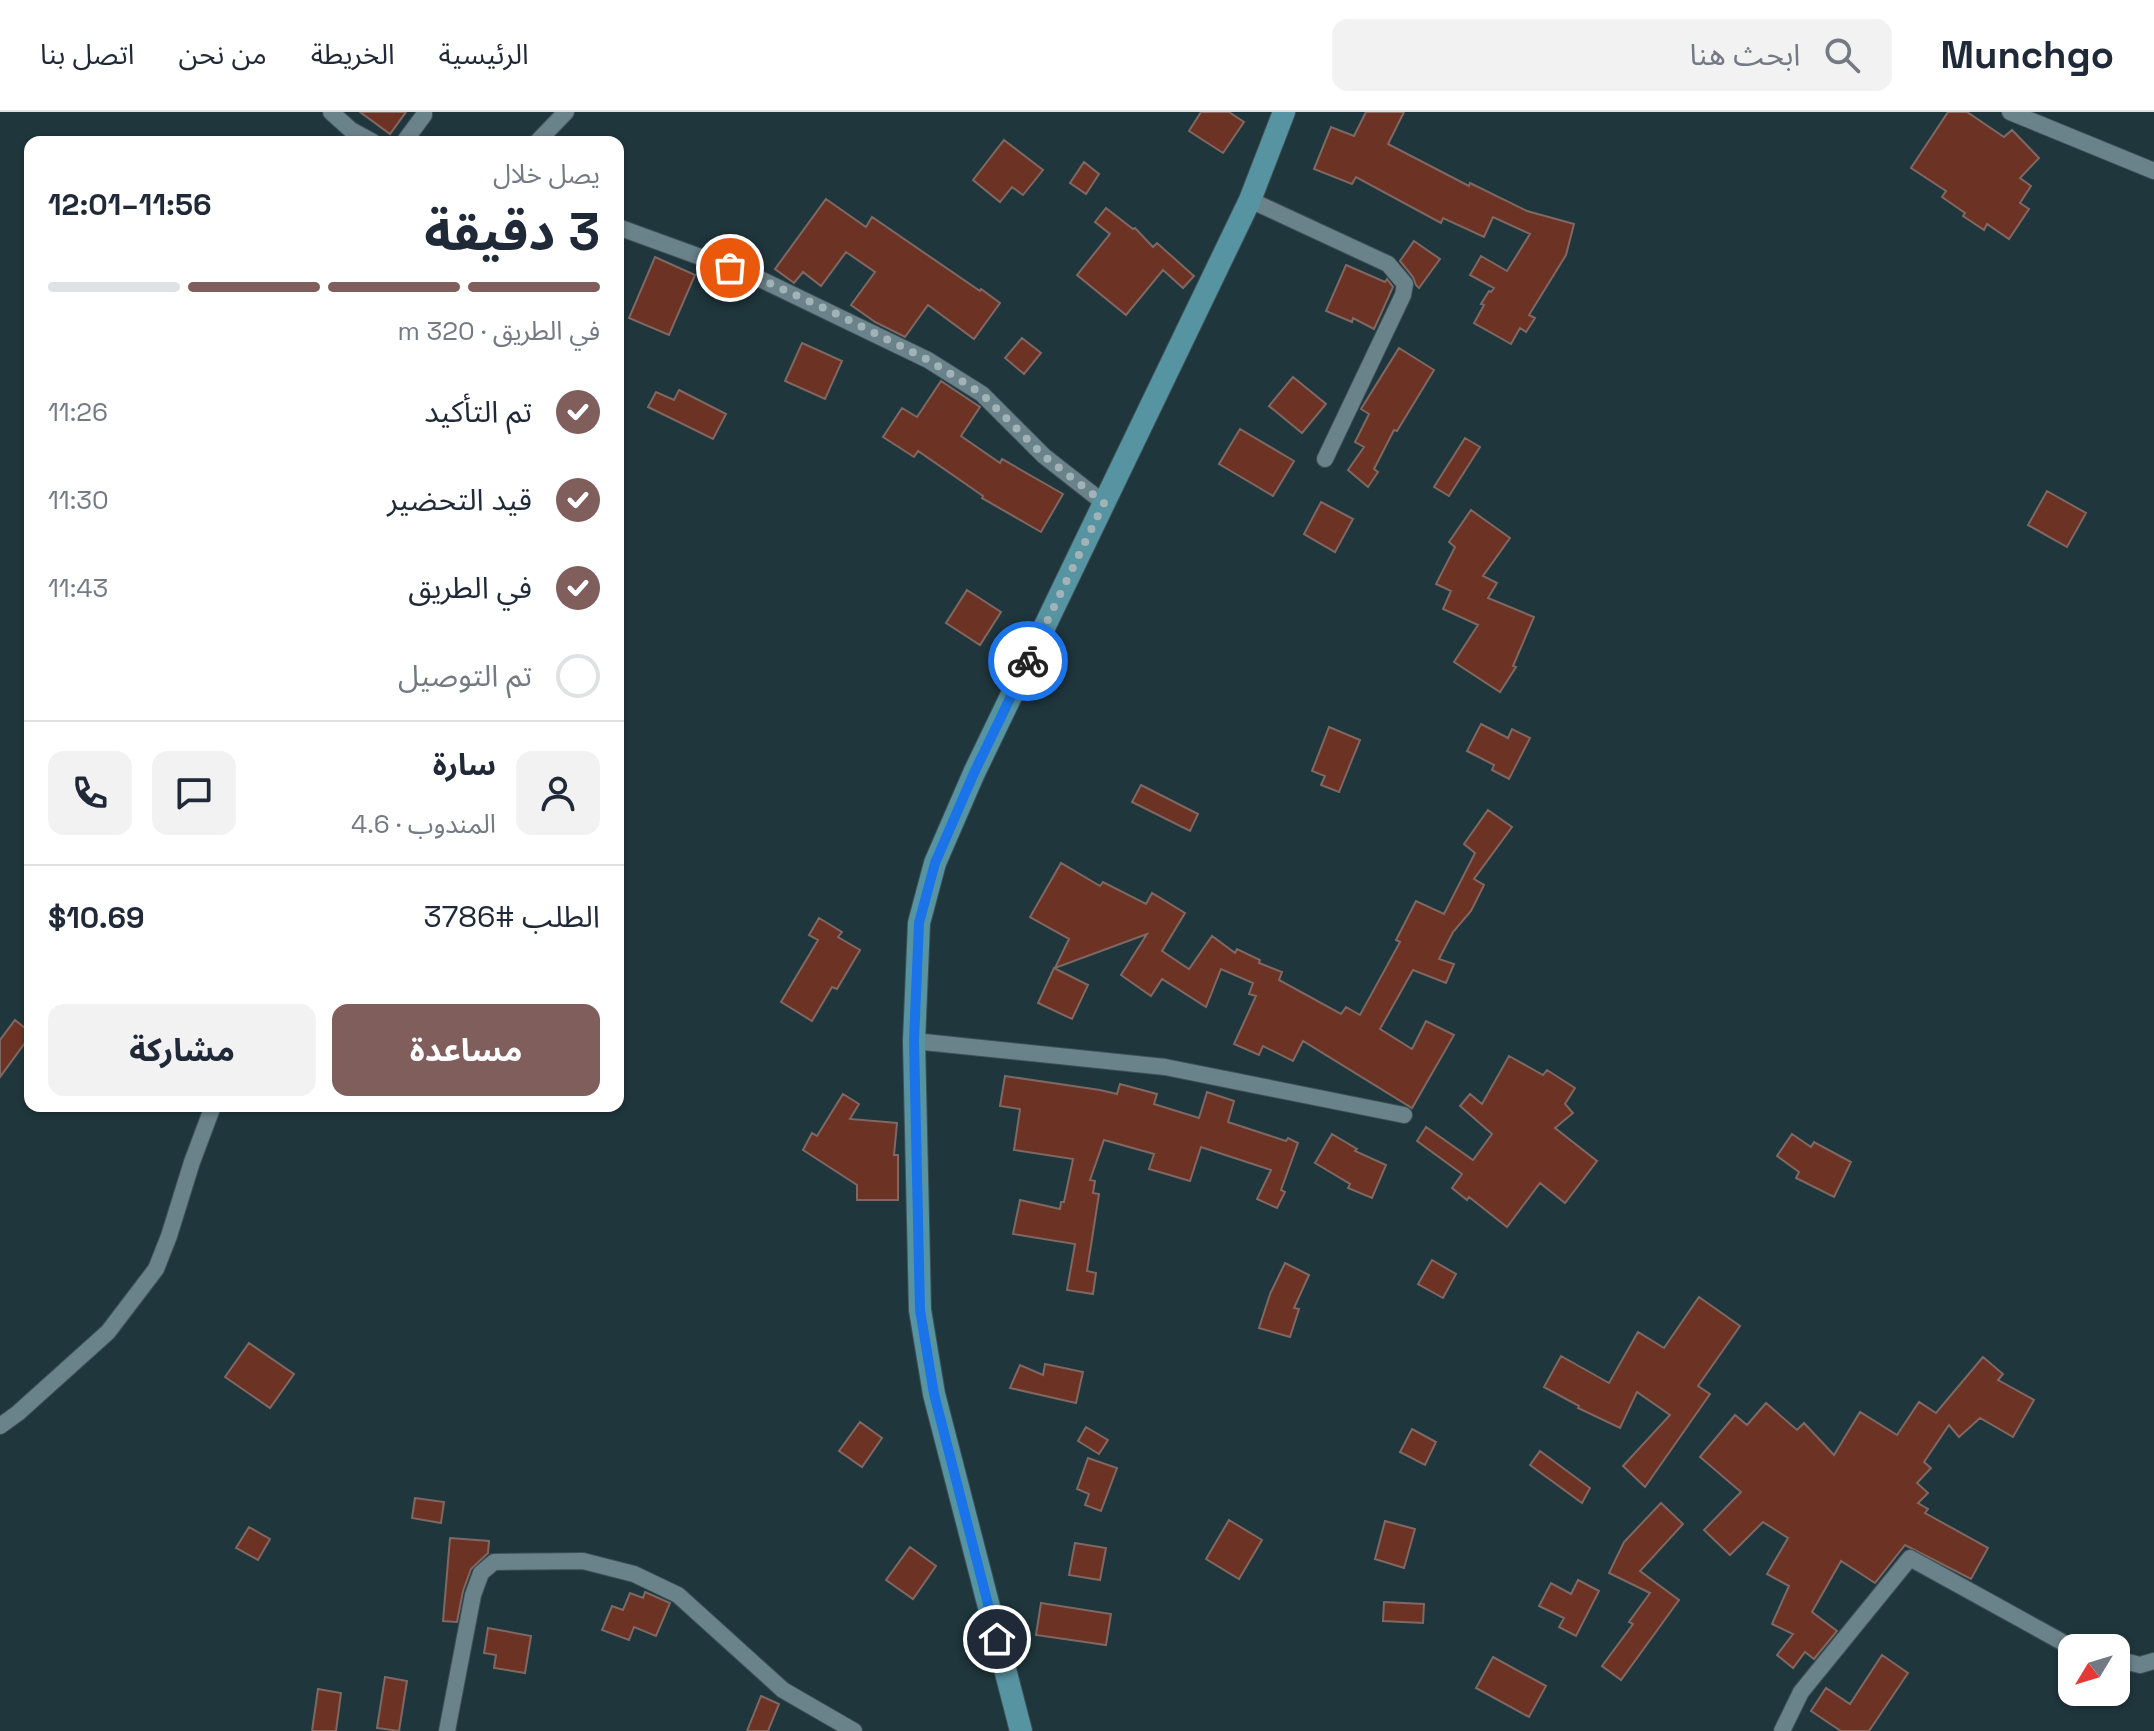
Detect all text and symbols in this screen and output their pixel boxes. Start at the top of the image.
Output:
search box [1332,19,1892,91]
text: Munchgo [1940,31,2114,79]
icon: search [1820,33,1864,77]
text: ابحث هنا [1689,35,1800,74]
text: اتصل بنا [40,36,135,72]
text: من نحن [179,36,267,72]
text: الخريطة [311,36,395,72]
text: الرئيسية [439,36,529,72]
text: يصل خلال [493,157,600,191]
text: 11:56–12:01 [48,185,211,224]
text: 3 دقيقة [424,199,600,265]
pin [696,234,764,302]
icon: bag [708,246,752,290]
text: في الطريق · 320 m [398,314,600,348]
icon: check [556,390,600,434]
text: تم التأكيد [424,392,532,431]
text: 11:26 [48,395,108,429]
icon: check [556,478,600,522]
text: قيد التحضير [387,480,532,519]
text: 11:30 [48,483,109,517]
icon: check [556,566,600,610]
text: في الطريق [408,568,532,607]
text: 11:43 [48,571,108,605]
courier [988,621,1068,701]
icon: bike [1006,639,1050,683]
text: تم التوصيل [398,656,532,695]
text: سارة [433,745,496,784]
button: phone [48,751,132,835]
button: chat [152,751,236,835]
button: person [516,751,600,835]
text: المندوب · 4.6 [351,807,496,841]
text: الطلب #3786 [423,897,600,936]
text: $10.69 [48,898,145,937]
button: مشاركة [48,1004,316,1096]
button: مساعدة [332,1004,600,1096]
pin [963,1605,1031,1673]
icon: home [975,1617,1019,1661]
north arrow [2058,1634,2130,1706]
map controls [2058,1634,2130,1706]

